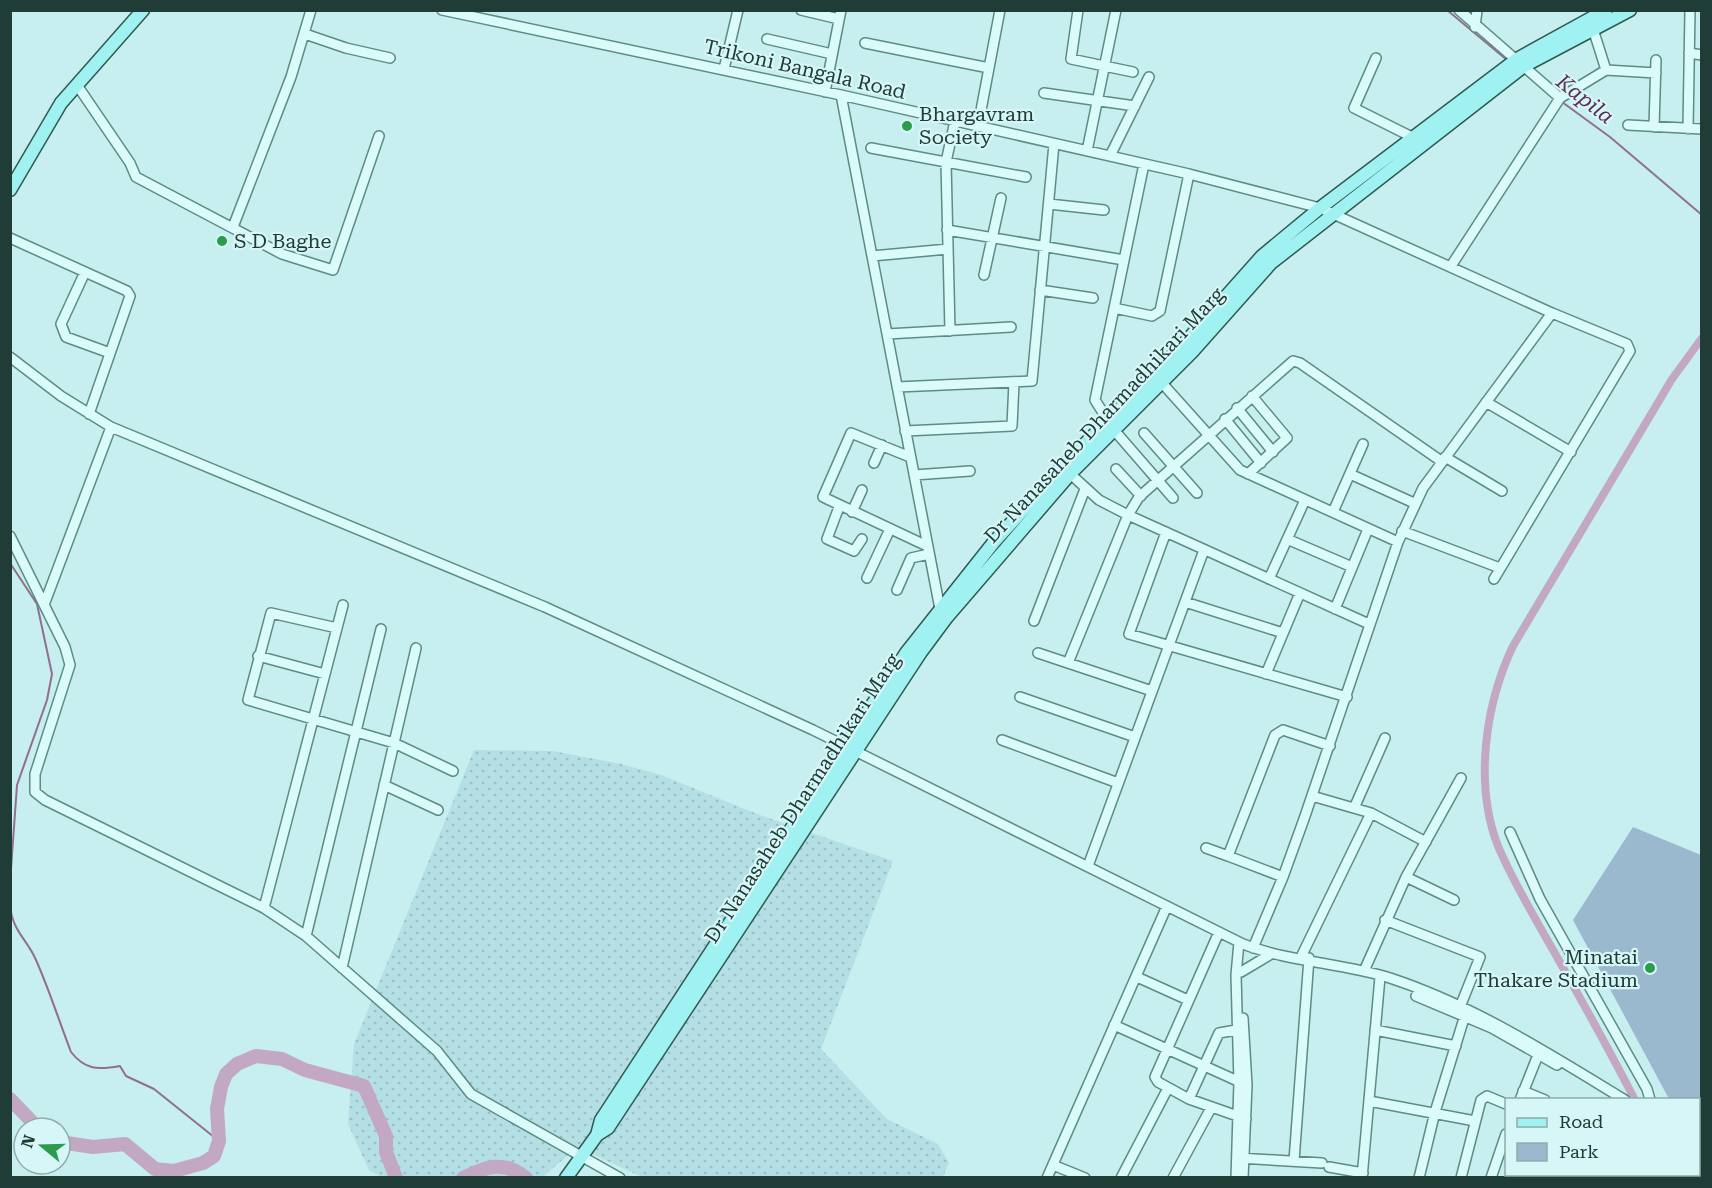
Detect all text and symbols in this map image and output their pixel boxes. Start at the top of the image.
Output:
street label: Trikoni Bangala Road [702,34,909,104]
water label: Kapila [1551,69,1618,129]
place label: Bhargavram Society [919,102,1034,149]
marker: Bhargavram Society [900,119,914,133]
place label: S D Baghe [234,229,331,253]
marker: S D Baghe [215,234,229,248]
street label: Dr Nanasaheb Dharmadhikari Marg [979,282,1229,548]
street label: Dr Nanasaheb Dharmadhikari Marg [699,648,905,947]
place label: Minatai Thakare Stadium [1474,945,1638,992]
marker: Minatai Thakare Stadium [1643,961,1657,975]
legend [1505,1098,1700,1176]
text: Road [1559,1111,1604,1132]
north arrow [12,1116,72,1176]
text: N [17,1132,39,1150]
text: Park [1559,1141,1599,1162]

